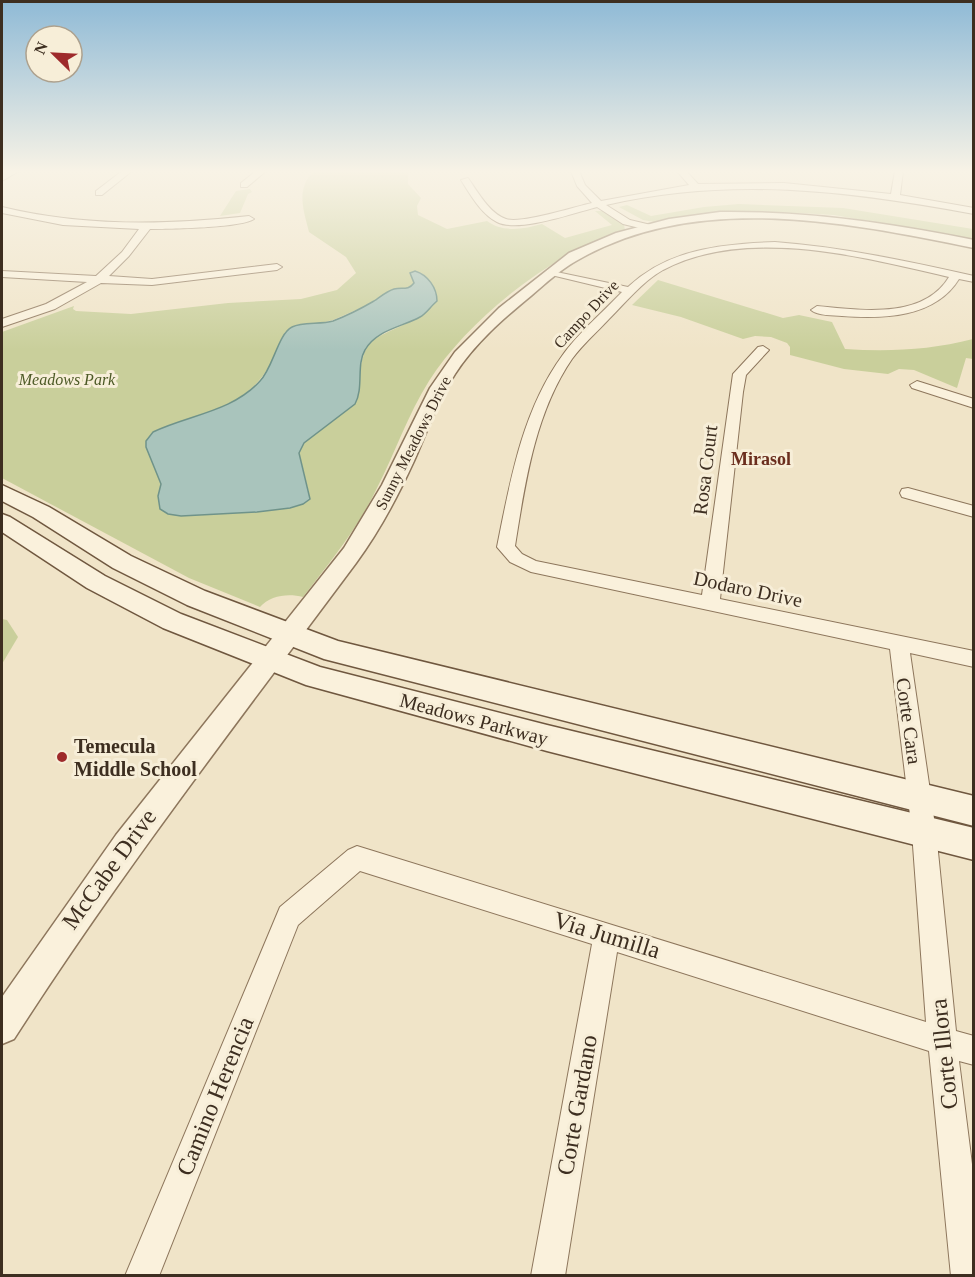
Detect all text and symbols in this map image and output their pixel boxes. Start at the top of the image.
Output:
north arrow [24,24,84,84]
text: N [31,39,51,57]
street label: Campo Drive [550,277,622,352]
park label: Meadows Park [18,371,116,388]
street label: Sunny Meadows Drive [372,373,455,513]
street label: Rosa Court [689,423,721,516]
district label: Mirasol [731,449,791,469]
street label: Dodaro Drive [692,567,804,611]
street label: Corte Cara [892,676,926,766]
street label: Meadows Parkway [397,689,551,750]
place label: Temecula Middle School [74,735,197,780]
marker: Temecula Middle School [55,750,69,764]
street label: McCabe Drive [57,804,161,934]
street label: Via Jumilla [551,907,664,964]
street label: Corte Illora [925,997,963,1111]
street label: Camino Herencia [171,1013,259,1179]
street label: Corte Gardano [552,1033,602,1177]

